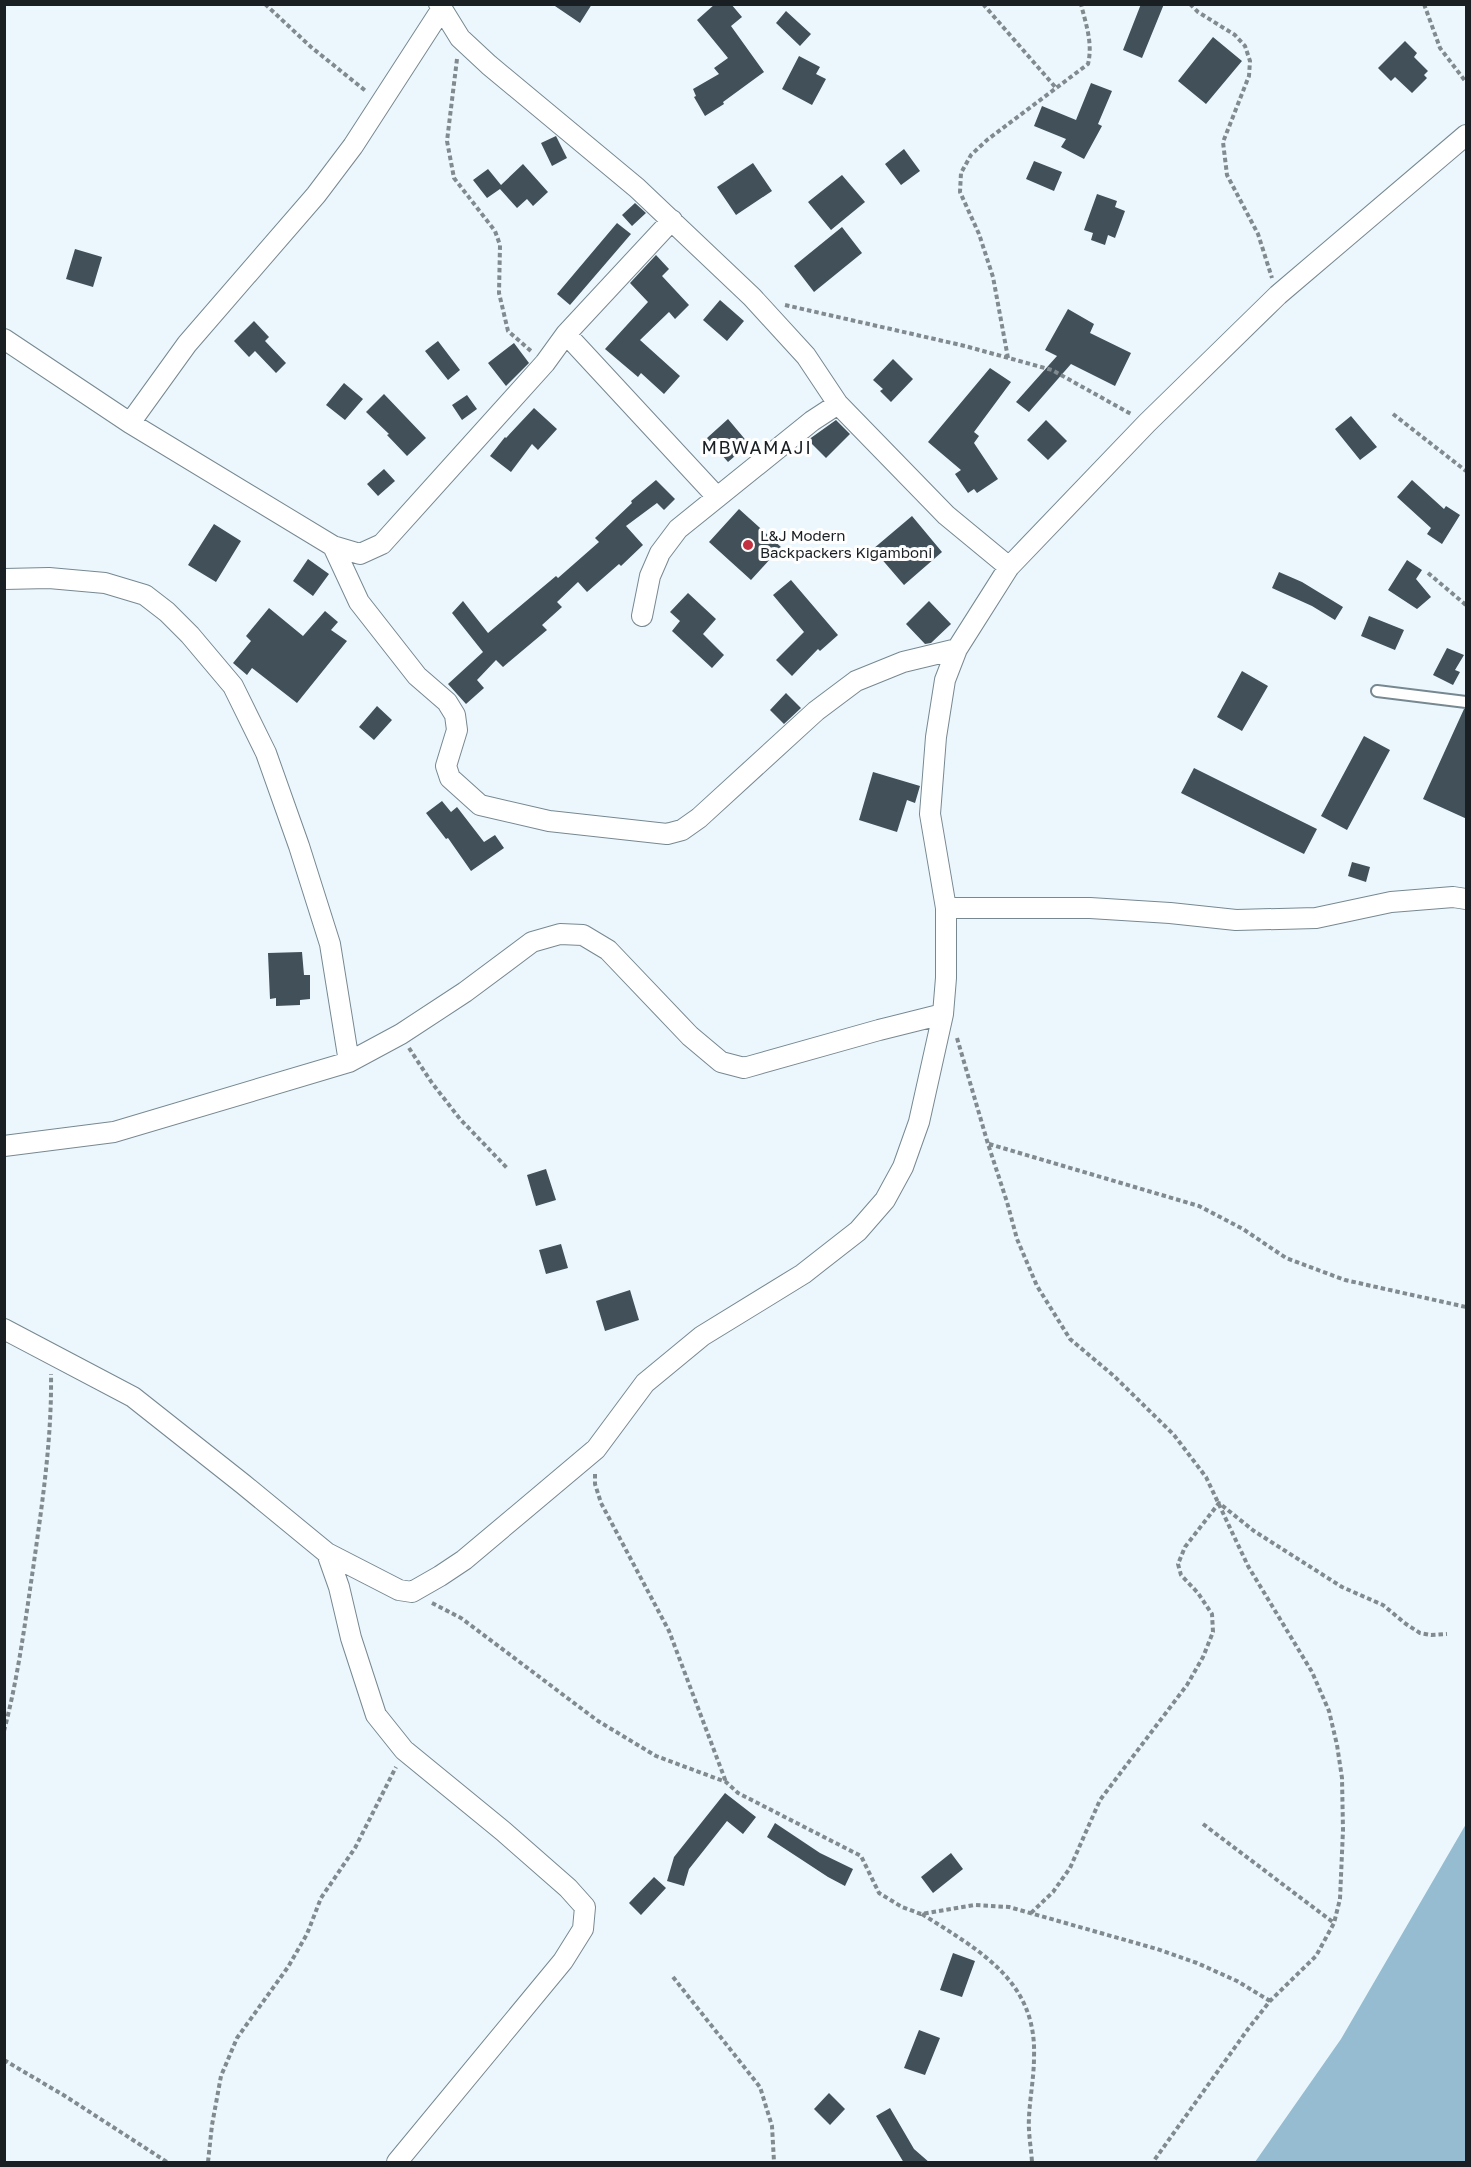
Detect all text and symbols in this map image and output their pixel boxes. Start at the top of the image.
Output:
district label: MBWAMAJI [702,436,812,458]
place label: L&J Modern Backpackers Kigamboni [760,526,932,561]
marker: L&J Modern Backpackers Kigamboni [741,538,755,552]

